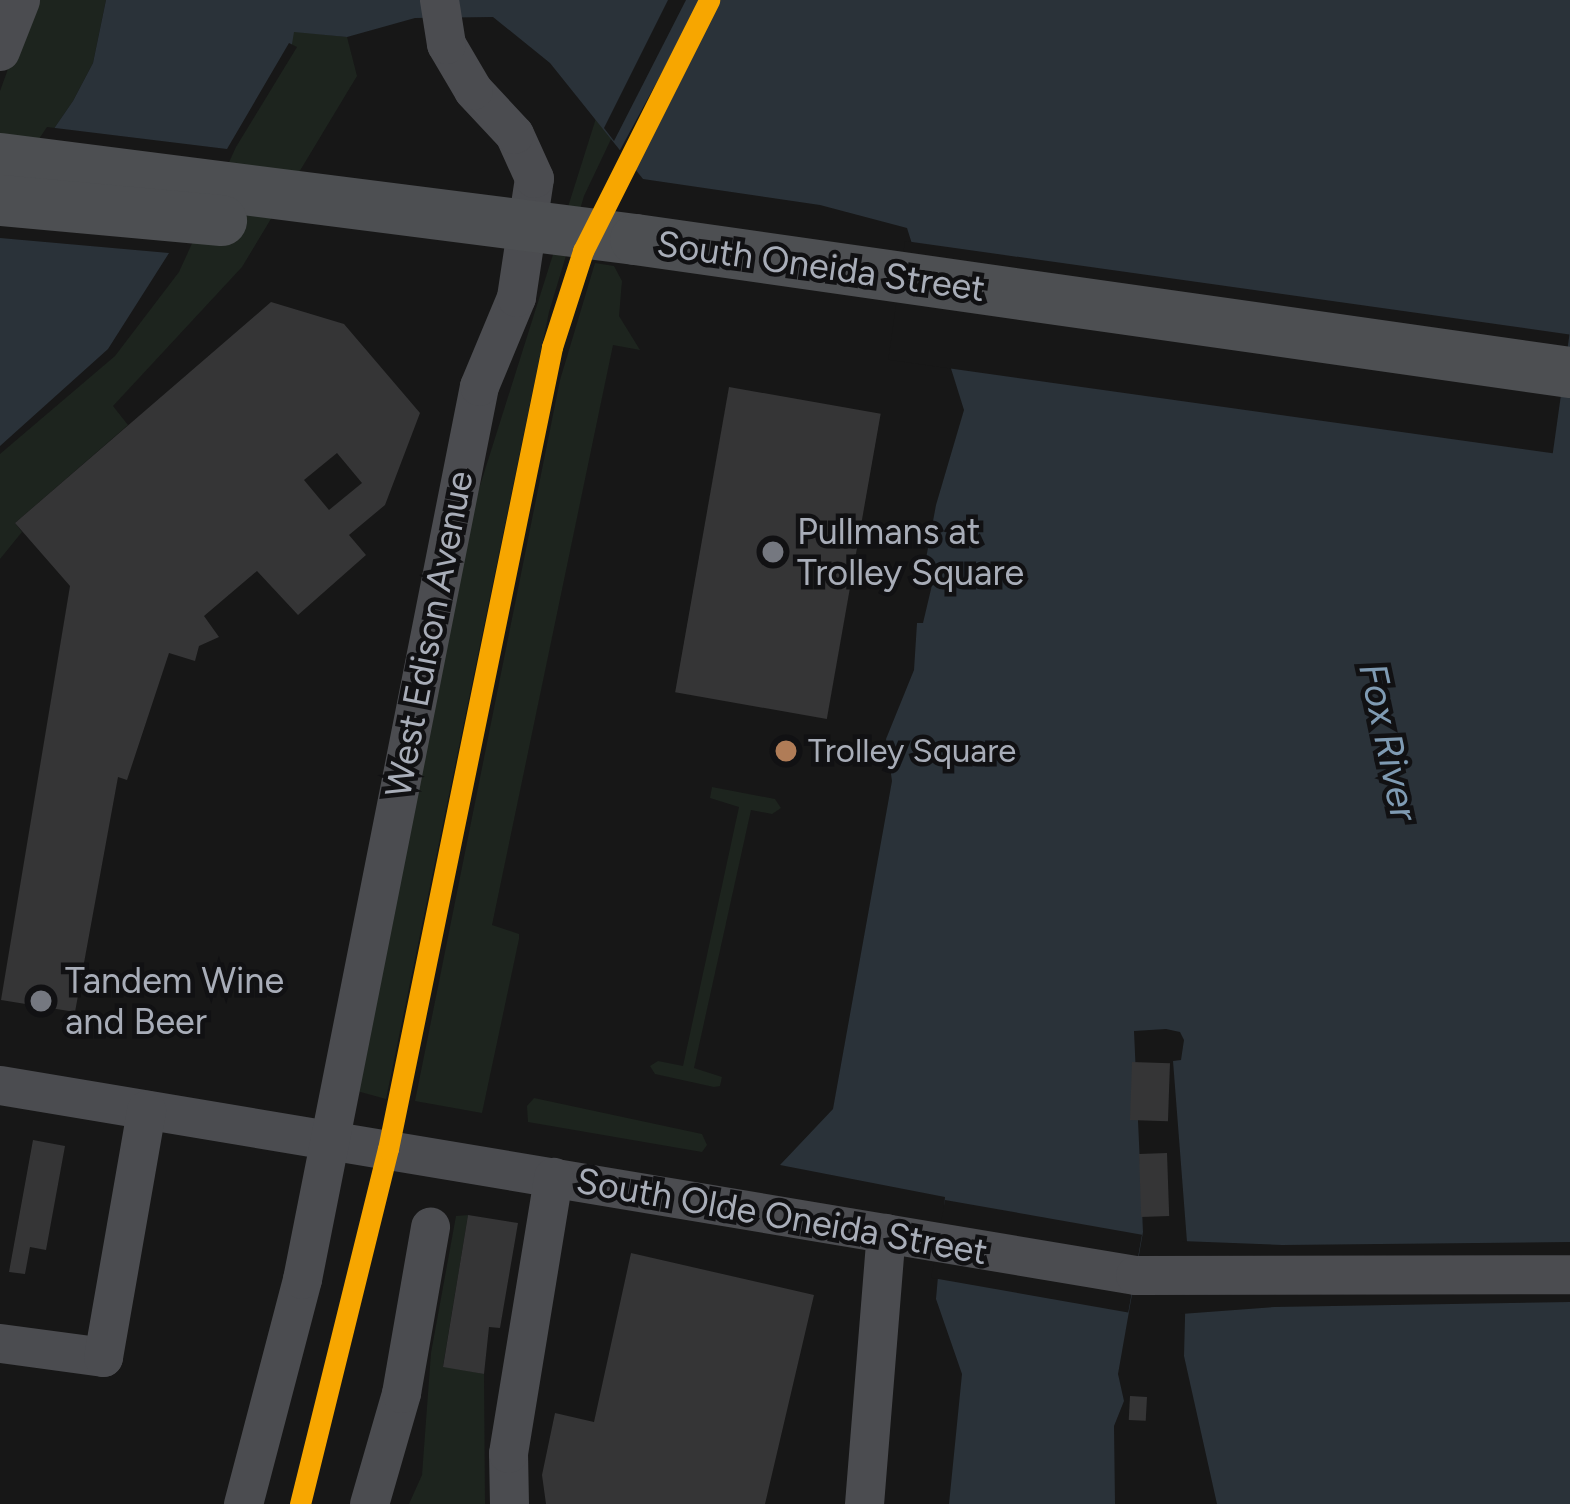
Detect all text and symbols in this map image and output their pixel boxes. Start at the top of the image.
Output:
street label: South Oneida Street [654,222,988,310]
street label: West Edison Avenue [376,467,482,801]
place label: Pullmans at Trolley Square [797,509,1024,594]
marker: Pullmans at Trolley Square [760,539,786,565]
water label: Fox River [1349,659,1427,825]
place label: Trolley Square [808,731,1016,771]
marker: Trolley Square [775,740,797,762]
place label: Tandem Wine and Beer [65,958,284,1043]
marker: Tandem Wine and Beer [28,988,54,1014]
street label: South Olde Oneida Street [573,1159,991,1273]

